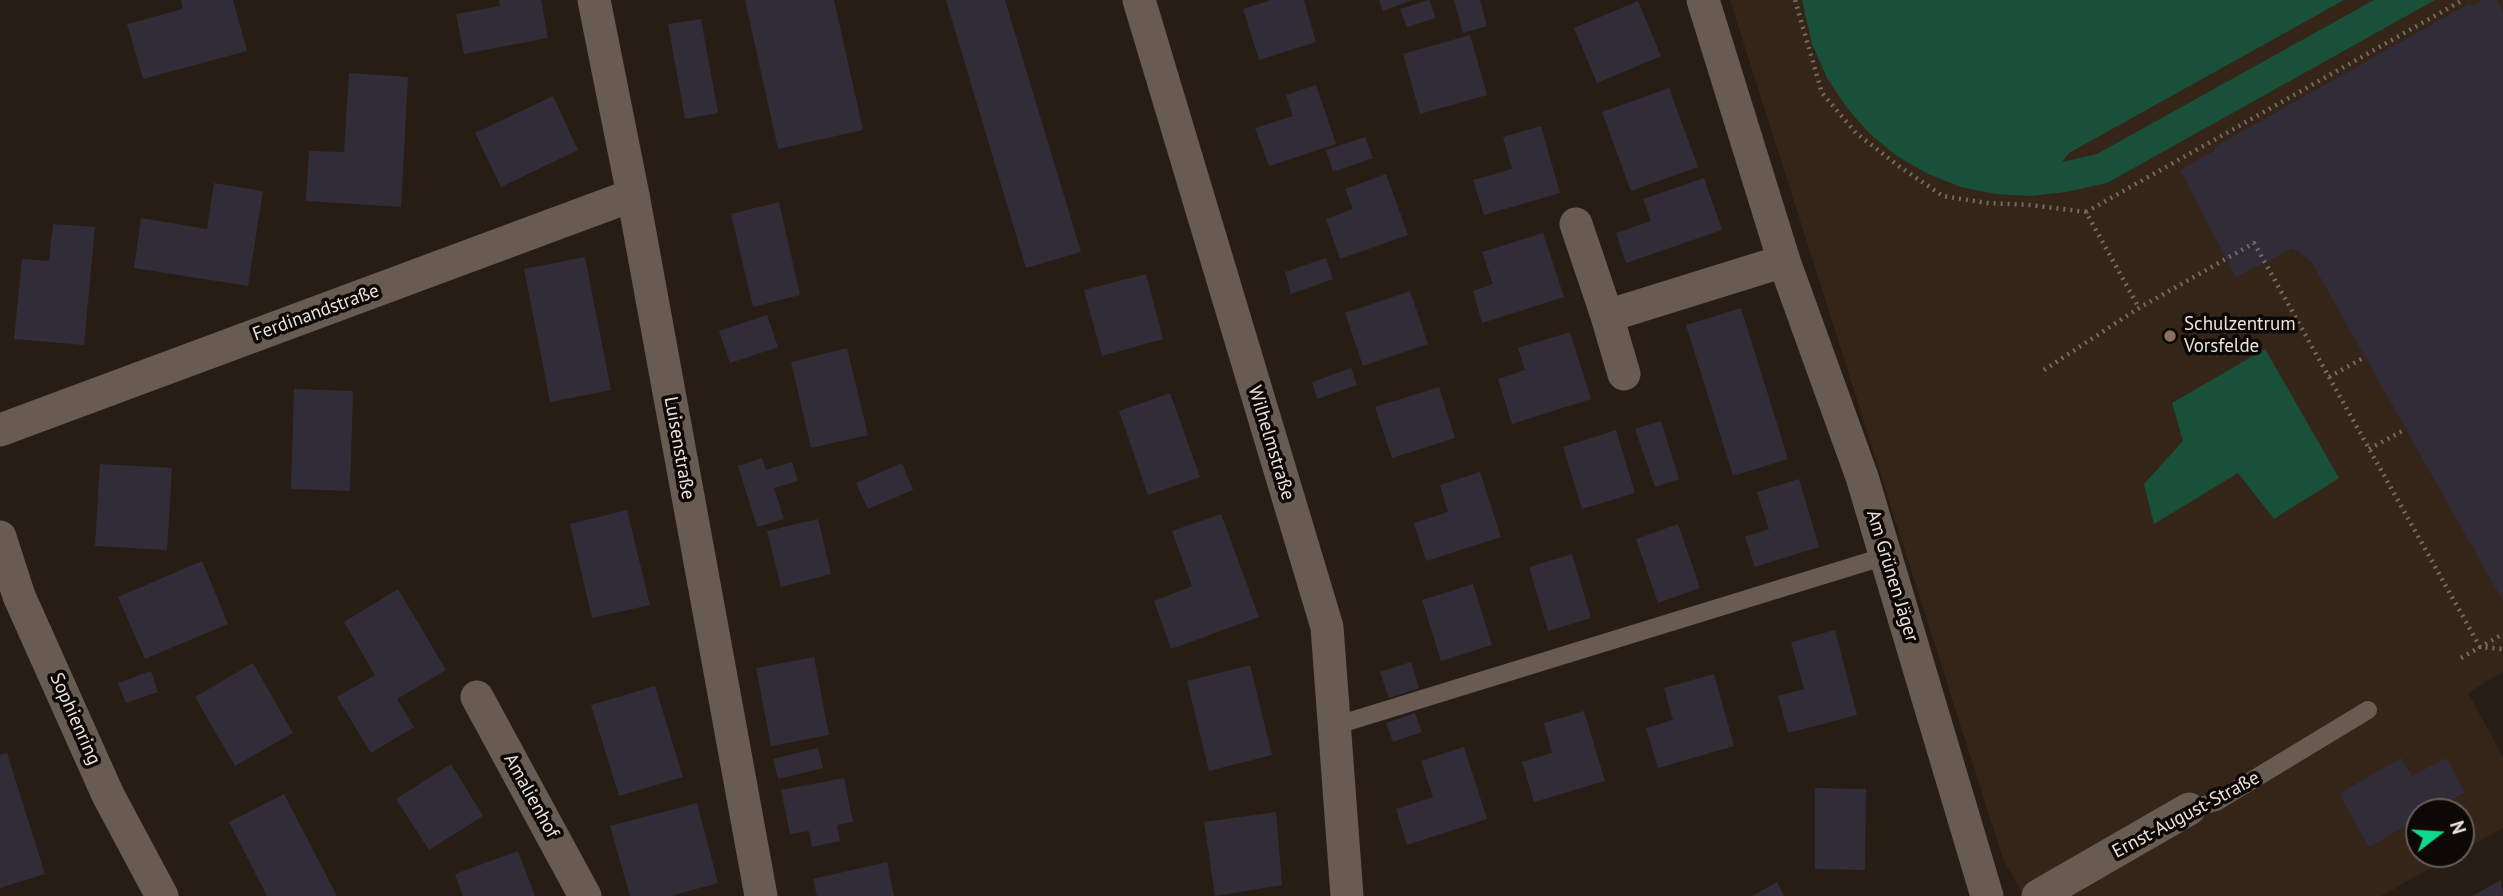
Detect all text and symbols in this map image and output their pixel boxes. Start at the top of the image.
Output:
street label: Ferdinandstraße [250,280,382,346]
place label: Schulzentrum Vorsfelde [2184,314,2296,358]
marker: Schulzentrum Vorsfelde [2162,328,2178,344]
street label: Wilhelmstraße [1243,383,1299,503]
street label: Luisenstraße [659,395,699,501]
street label: Am Grünen Jäger [1861,507,1923,645]
street label: Sophienring [45,669,105,769]
street label: Amalienhof [498,750,564,842]
street label: Ernst-August-Straße [2108,767,2264,863]
north arrow [2405,798,2475,868]
text: N [2445,818,2471,837]

